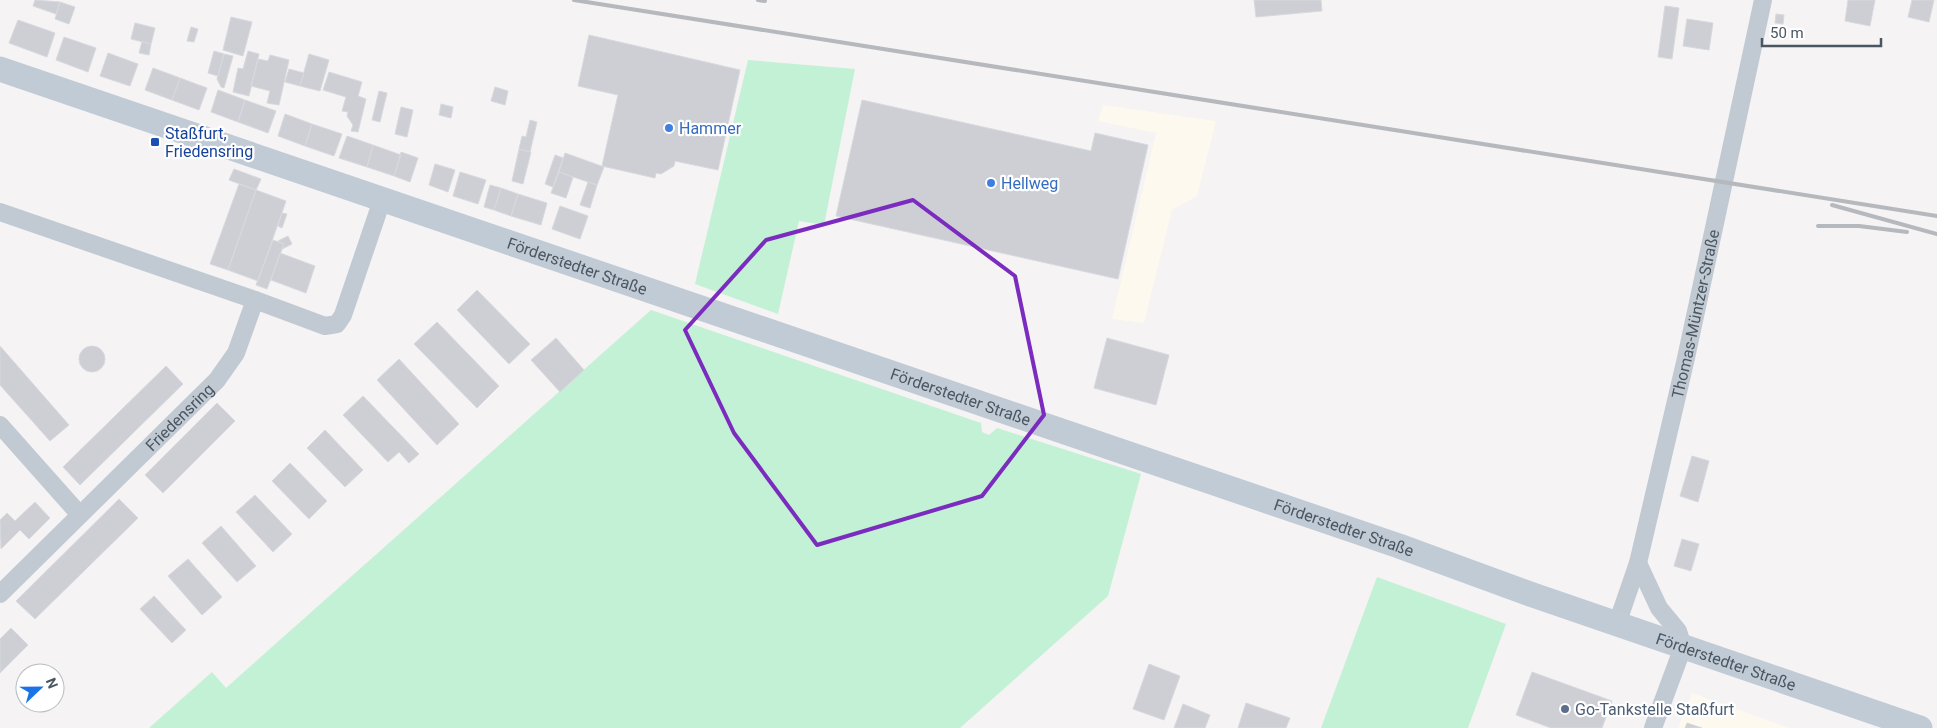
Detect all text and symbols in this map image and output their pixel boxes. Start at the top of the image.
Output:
scale bar [1762,15,1881,47]
text: 50 m [1770,24,1804,42]
place label: Hammer [679,119,742,138]
marker: Hammer [663,122,675,134]
place label: Staßfurt, Friedensring [165,124,253,161]
marker: Staßfurt, Friedensring [149,136,161,148]
place label: Hellweg [1001,174,1058,193]
marker: Hellweg [985,177,997,189]
street label: Thomas-Müntzer-Straße [1668,228,1723,400]
street label: Förderstedter Straße [505,234,650,299]
street label: Förderstedter Straße [888,364,1033,430]
street label: Friedensring [142,380,218,455]
street label: Förderstedter Straße [1271,495,1416,561]
street label: Förderstedter Straße [1654,629,1798,695]
north arrow [15,663,65,713]
text: N [43,676,61,691]
place label: Go-Tankstelle Staßfurt [1575,700,1734,719]
marker: Go-Tankstelle Staßfurt [1559,703,1571,715]

